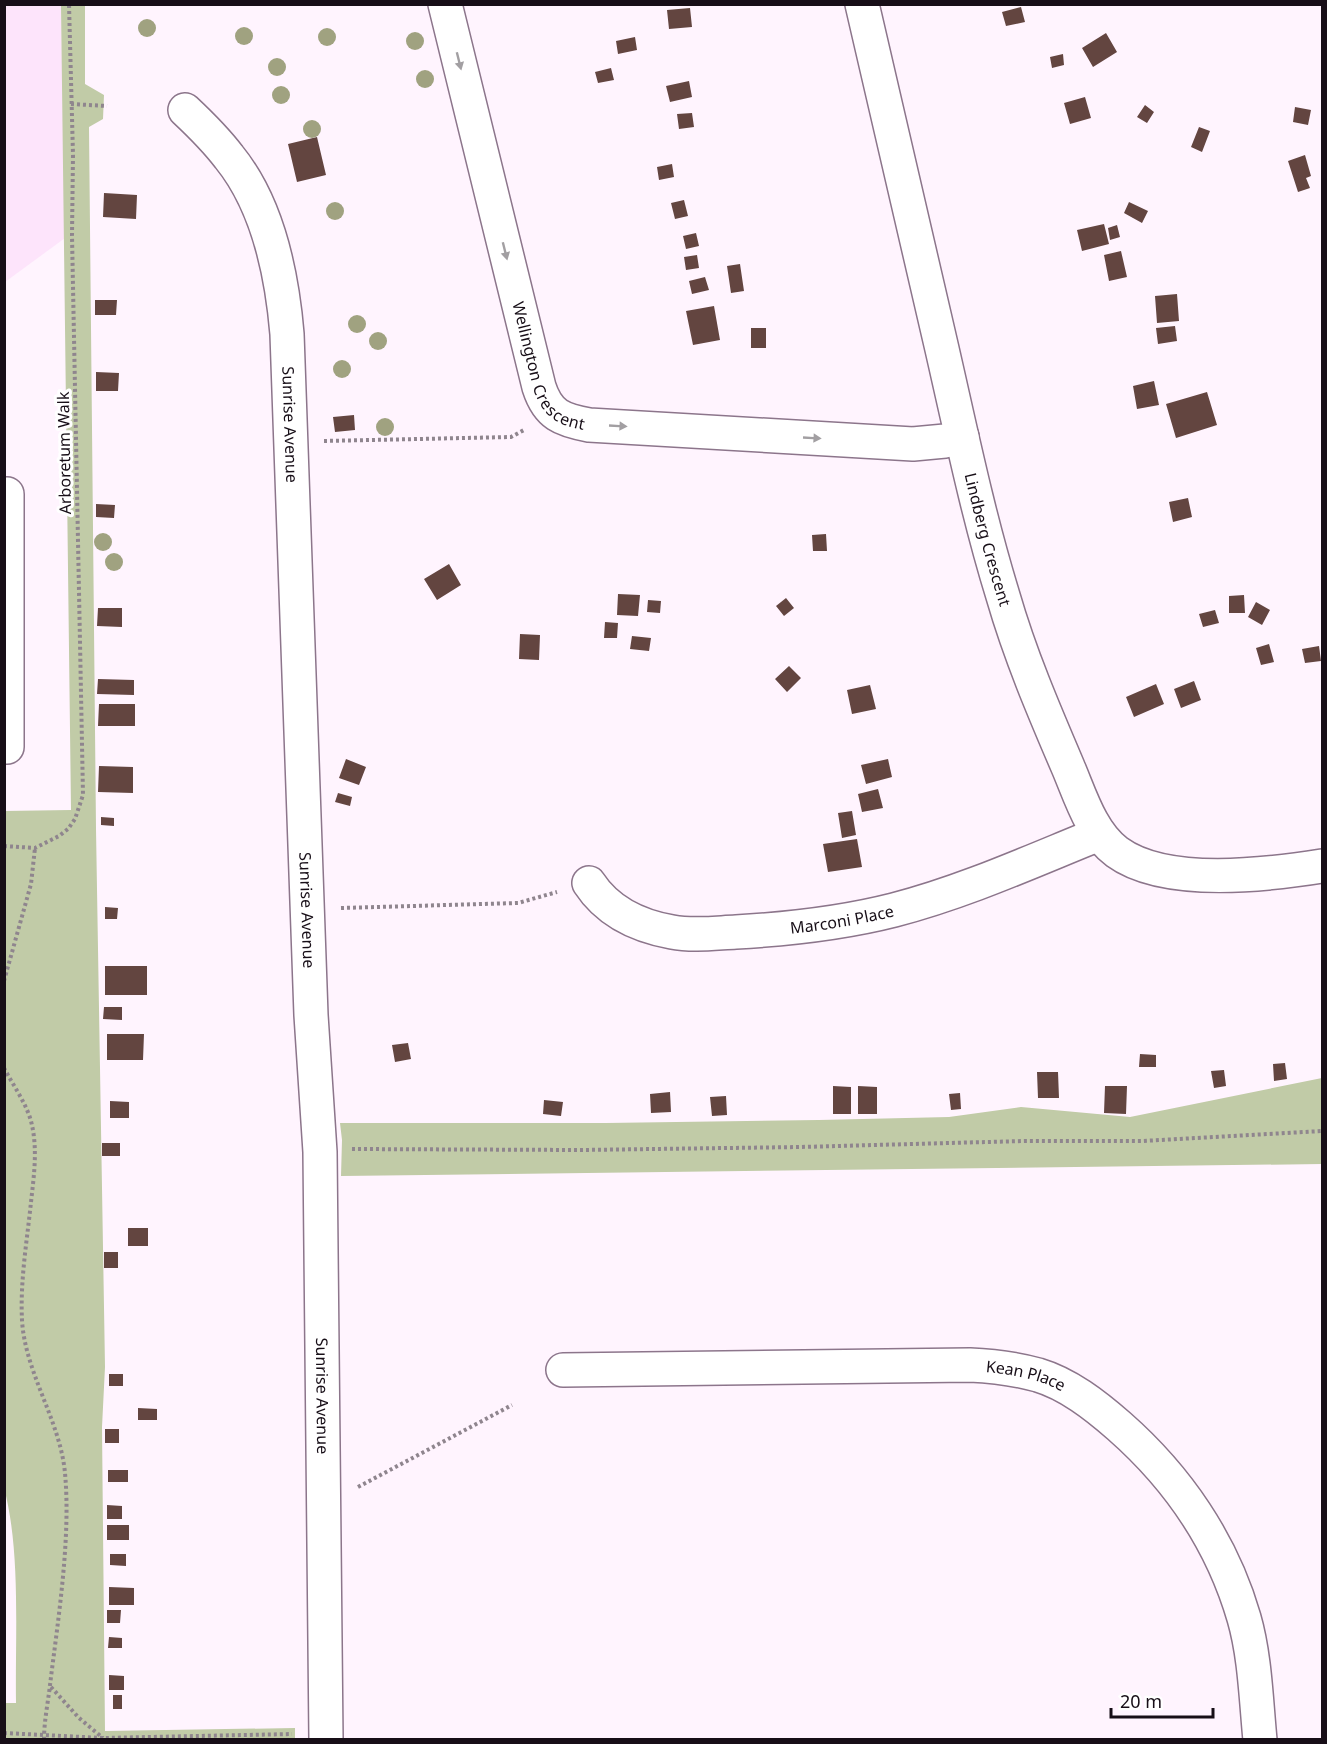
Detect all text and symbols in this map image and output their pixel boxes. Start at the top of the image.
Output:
one-way arrow [454,52,464,70]
one-way arrow [501,241,511,260]
street label: Wellington Crescent [507,299,587,435]
street label: Sunrise Avenue [277,366,303,483]
street label: Arboretum Walk [52,391,76,515]
one-way arrow [608,422,627,431]
one-way arrow [803,433,822,442]
street label: Lindberg Crescent [960,471,1016,609]
street label: Sunrise Avenue [294,852,320,969]
street label: Marconi Place [789,899,896,939]
street label: Sunrise Avenue [311,1338,334,1454]
street label: Kean Place [985,1355,1070,1396]
scale bar [1111,1681,1213,1719]
text: 20 m [1120,1689,1162,1713]

